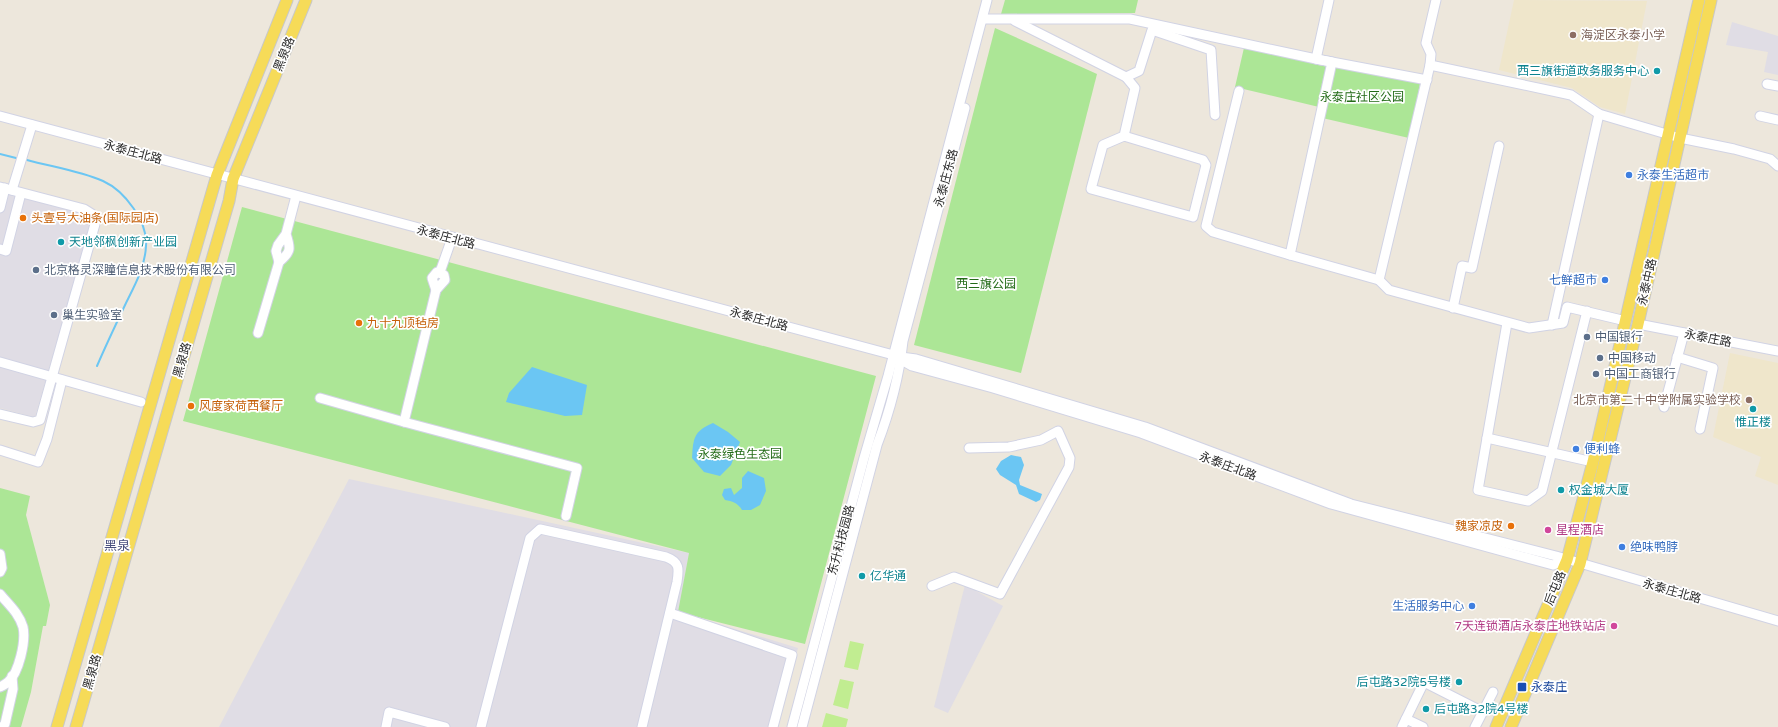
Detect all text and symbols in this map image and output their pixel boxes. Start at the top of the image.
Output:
place label: 海淀区永泰小学 [1581,28,1665,42]
marker: 海淀区永泰小学 [1568,30,1578,40]
street label: 黑泉路 [271,35,297,73]
place label: 西三旗街道政务服务中心 [1517,64,1649,78]
marker: 西三旗街道政务服务中心 [1652,66,1662,76]
park label: 永泰庄社区公园 [1320,90,1404,104]
street label: 永泰庄北路 [102,137,164,167]
street label: 永泰庄东路 [931,147,961,209]
place label: 永泰生活超市 [1637,168,1709,182]
marker: 永泰生活超市 [1624,170,1634,180]
place label: 头壹号大油条(国际园店) [31,211,159,225]
marker: 头壹号大油条(国际园店) [18,213,28,223]
street label: 永泰庄北路 [415,222,477,252]
place label: 天地邻枫创新产业园 [69,235,177,249]
marker: 天地邻枫创新产业园 [56,237,66,247]
street label: 永泰中路 [1635,257,1659,307]
place label: 北京格灵深瞳信息技术股份有限公司 [44,263,236,277]
marker: 北京格灵深瞳信息技术股份有限公司 [31,265,41,275]
place label: 七鲜超市 [1549,273,1597,287]
marker: 七鲜超市 [1600,275,1610,285]
park label: 西三旗公园 [956,277,1016,291]
street label: 永泰庄北路 [728,304,790,334]
place label: 巢生实验室 [62,308,122,322]
marker: 巢生实验室 [49,310,59,320]
place label: 九十九顶毡房 [367,316,439,330]
marker: 九十九顶毡房 [354,318,364,328]
street label: 永泰庄路 [1683,327,1733,349]
place label: 中国银行 [1595,330,1643,344]
marker: 中国银行 [1582,332,1592,342]
street label: 黑泉路 [170,341,194,379]
place label: 中国移动 [1608,351,1656,365]
marker: 中国移动 [1595,353,1605,363]
place label: 中国工商银行 [1604,367,1676,381]
marker: 中国工商银行 [1591,369,1601,379]
place label: 北京市第二十中学附属实验学校 [1573,393,1741,407]
marker: 北京市第二十中学附属实验学校 [1744,395,1754,405]
place label: 风度家荷西餐厅 [199,399,283,413]
marker: 风度家荷西餐厅 [186,401,196,411]
marker: 惟正楼 [1748,404,1758,414]
place label: 惟正楼 [1735,415,1771,429]
place label: 便利蜂 [1584,442,1620,456]
marker: 便利蜂 [1571,444,1581,454]
park label: 永泰绿色生态园 [698,447,782,461]
street label: 永泰庄北路 [1197,449,1259,483]
place label: 权金城大厦 [1569,483,1629,497]
marker: 权金城大厦 [1556,485,1566,495]
street label: 东升科技园路 [825,503,857,577]
place label: 魏家凉皮 [1455,519,1503,533]
marker: 魏家凉皮 [1506,521,1516,531]
place label: 星程酒店 [1556,523,1604,537]
marker: 星程酒店 [1543,525,1553,535]
district label: 黑泉 [104,538,130,554]
place label: 绝味鸭脖 [1630,540,1678,554]
marker: 绝味鸭脖 [1617,542,1627,552]
place label: 亿华通 [870,569,906,583]
street label: 后屯路 [1542,569,1568,607]
marker: 亿华通 [857,571,867,581]
street label: 永泰庄北路 [1641,576,1703,606]
place label: 生活服务中心 [1392,599,1464,613]
marker: 生活服务中心 [1467,601,1477,611]
place label: 7天连锁酒店永泰庄地铁站店 [1454,619,1606,633]
marker: 7天连锁酒店永泰庄地铁站店 [1609,621,1619,631]
street label: 黑泉路 [80,653,104,691]
place label: 后屯路32院5号楼 [1356,675,1451,689]
marker: 后屯路32院5号楼 [1454,677,1464,687]
place label: 永泰庄 [1531,680,1567,694]
marker: 永泰庄 [1516,681,1528,693]
place label: 后屯路32院4号楼 [1434,702,1529,716]
marker: 后屯路32院4号楼 [1421,704,1431,714]

